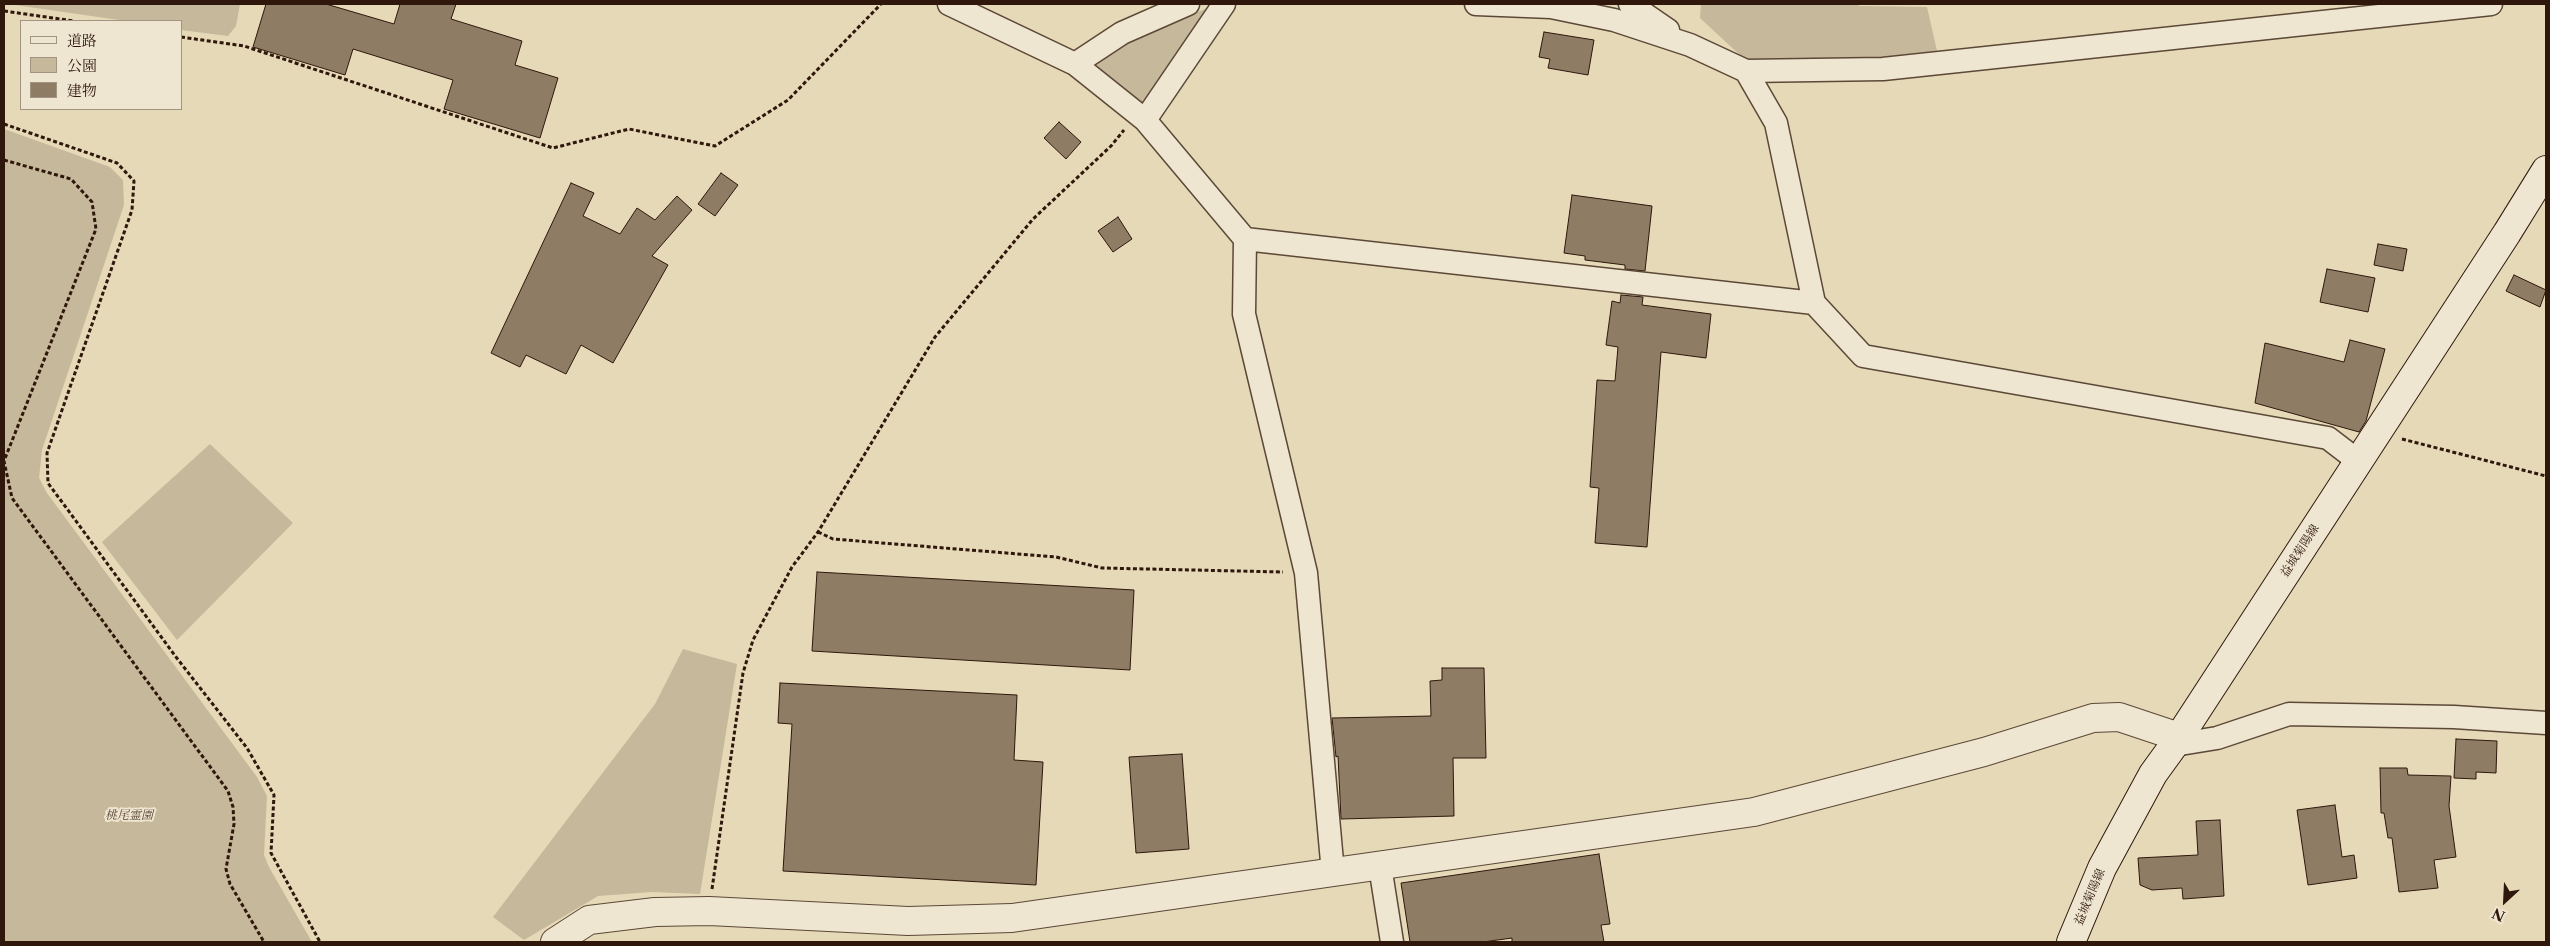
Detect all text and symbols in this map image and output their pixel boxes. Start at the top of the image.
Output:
legend [20,20,182,110]
text: 道路 [67,31,97,50]
text: 公園 [67,56,97,75]
text: 建物 [67,81,97,100]
street label: 益城菊陽線 [2278,522,2322,580]
park label: 桃尾霊園 [105,809,153,823]
street label: 益城菊陽線 [2072,867,2108,927]
north arrow [2480,876,2530,926]
text: N [2489,904,2508,925]

